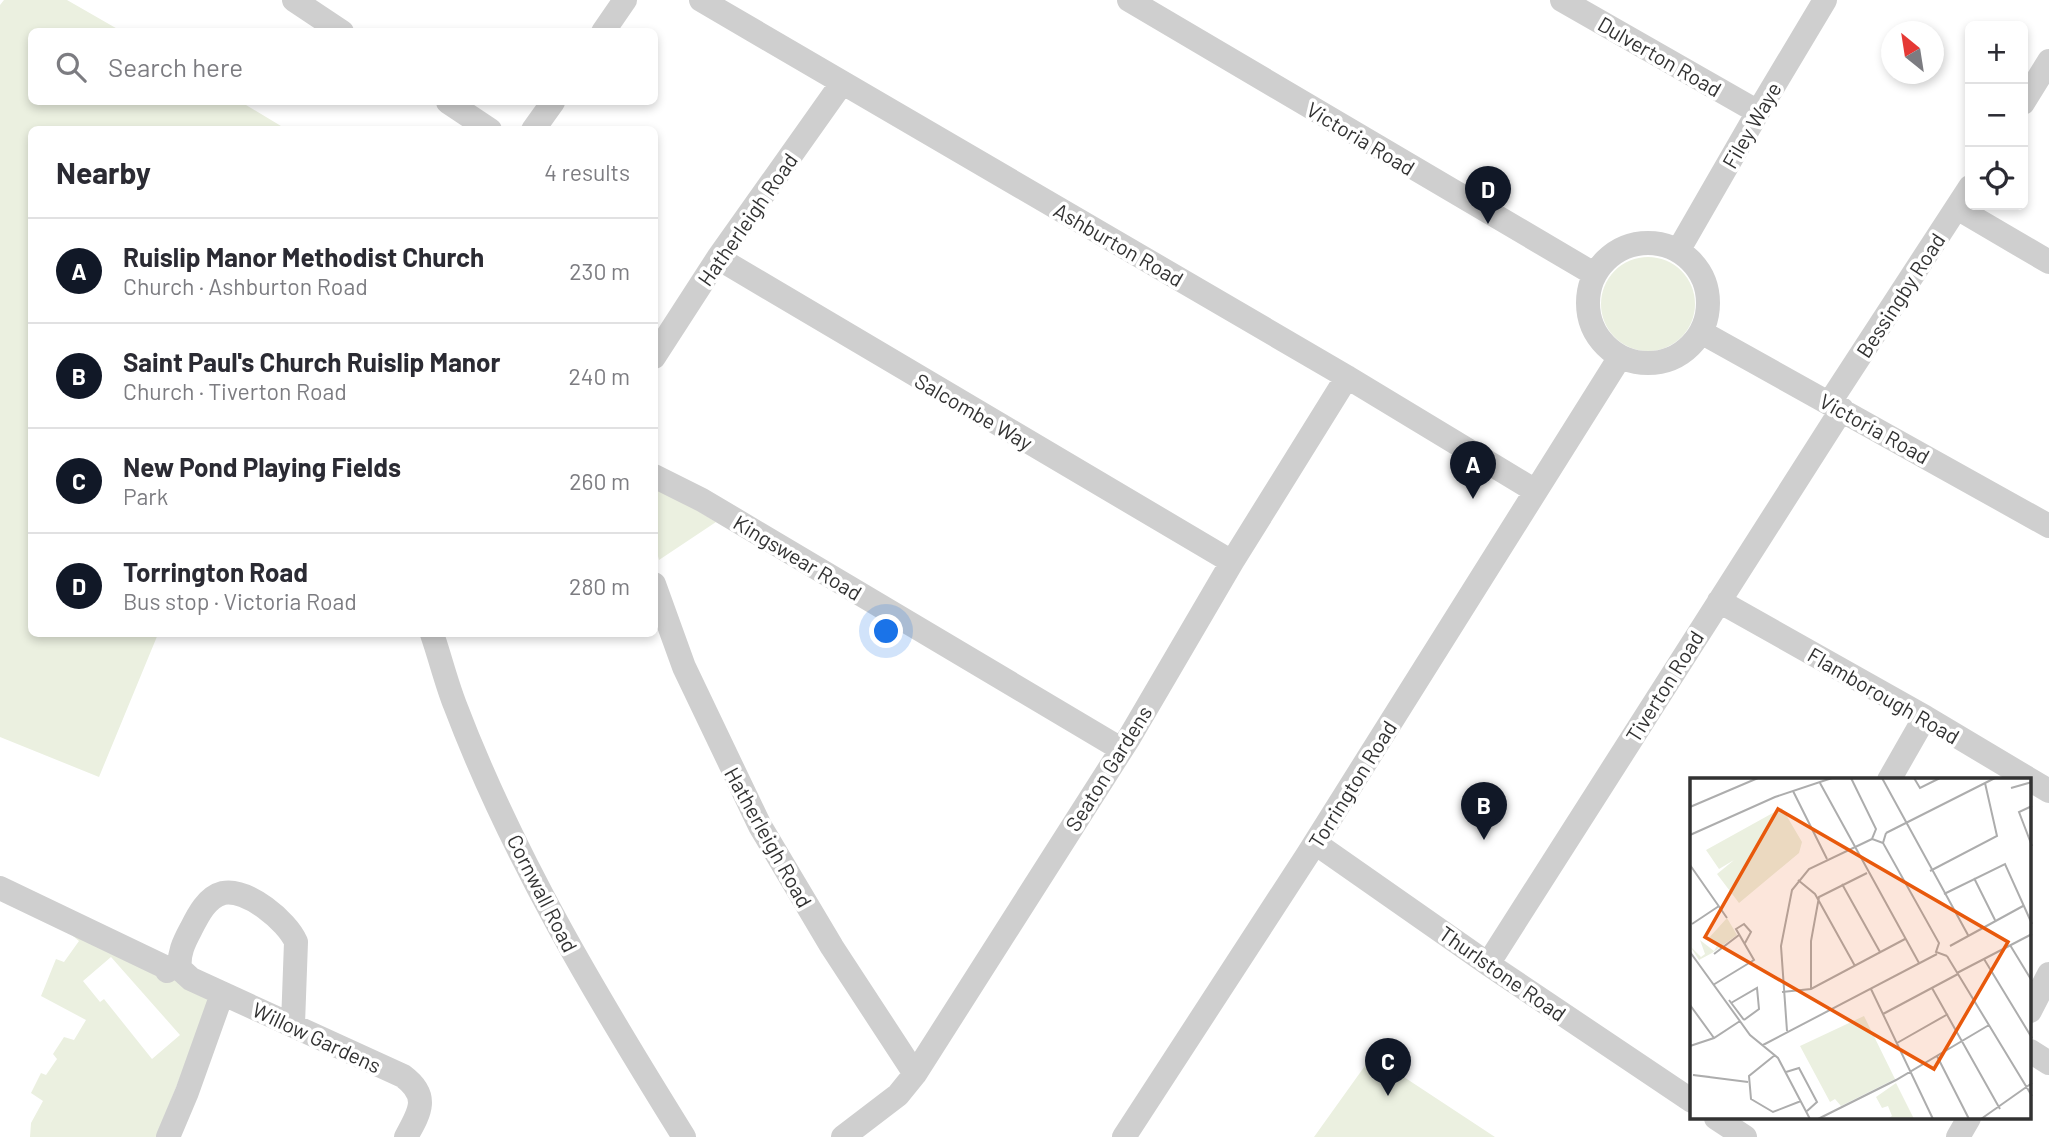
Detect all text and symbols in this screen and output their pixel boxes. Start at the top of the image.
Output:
street label: Dulverton Road [1594,11,1726,101]
north arrow [1881,21,1944,84]
map controls [1965,21,2028,210]
button: + [1965,21,2028,84]
search box [28,28,658,105]
icon: search [52,48,90,86]
text: Search here [108,51,243,82]
street label: Filey Waye [1716,77,1786,173]
button: − [1965,84,2028,147]
street label: Victoria Road [1302,96,1420,180]
button: locate [1965,147,2028,210]
street label: Hatherleigh Road [692,148,802,290]
text: Nearby [56,154,151,190]
text: 4 results [544,158,630,186]
pin: D [1465,166,1511,224]
street label: Ashburton Road [1050,197,1188,291]
street label: Bessingby Road [1850,228,1950,362]
text: Ruislip Manor Methodist Church [123,241,484,272]
text: A [71,257,87,285]
text: 230 m [569,257,630,285]
text: Church · Ashburton Road [123,272,368,300]
text: Saint Paul's Church Ruislip Manor [123,346,500,377]
text: B [72,362,86,390]
text: 240 m [568,362,630,390]
street label: Salcombe Way [911,367,1038,455]
text: Church · Tiverton Road [123,377,347,405]
street label: Victoria Road [1816,388,1934,468]
pin: A [1450,441,1496,499]
text: New Pond Playing Fields [123,451,401,482]
text: C [72,467,86,495]
text: 260 m [569,467,630,495]
text: Park [123,482,168,510]
street label: Kingswear Road [729,509,867,605]
text: Torrington Road [123,556,308,587]
text: D [72,572,86,600]
text: 280 m [569,572,630,600]
text: Bus stop · Victoria Road [123,587,357,615]
your location [869,614,903,648]
street label: Tiverton Road [1620,626,1708,746]
street label: Flamborough Road [1804,641,1964,749]
street label: Seaton Gardens [1059,701,1157,835]
street label: Torrington Road [1303,716,1401,852]
street label: Hatherleigh Road [720,762,818,912]
inset map [1690,778,2032,1120]
pin: B [1461,782,1507,840]
street label: Cornwall Road [503,830,583,956]
street label: Thurlstone Road [1435,920,1571,1026]
street label: Willow Gardens [249,996,385,1078]
pin: C [1365,1038,1411,1096]

